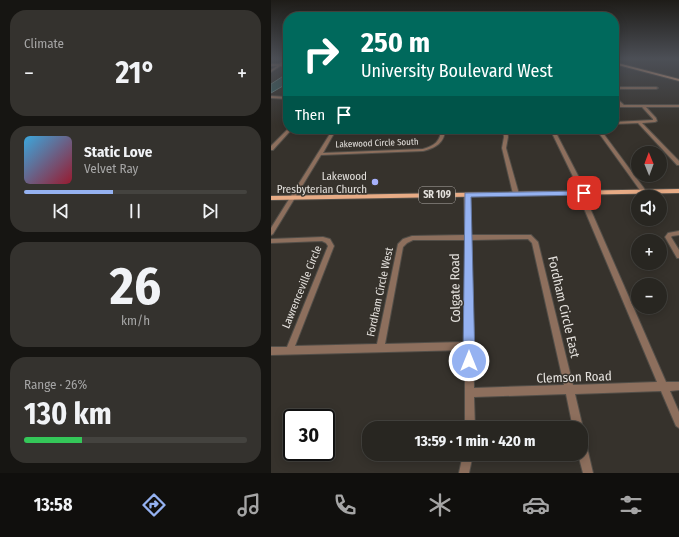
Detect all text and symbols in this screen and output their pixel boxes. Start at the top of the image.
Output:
text: 250 m [361,26,430,59]
icon: right [295,28,347,80]
text: Climate [24,36,64,51]
text: 21° [115,55,156,91]
text: − [24,60,34,87]
text: + [237,60,247,87]
text: University Boulevard West [361,60,553,82]
icon: arrive [333,104,355,126]
text: Then [295,106,325,124]
street label: Lakewood Circle South [335,137,419,149]
text: Static Love [84,143,152,161]
north arrow [631,146,667,182]
map controls [631,146,667,314]
text: Velvet Ray [84,161,138,176]
place label: Lakewood Presbyterian Church [277,170,367,196]
pin [567,176,601,210]
marker: Lakewood Presbyterian Church [370,177,380,187]
icon: arrive [573,182,595,204]
road number: SR 109 [419,187,455,203]
button: sound [631,190,667,226]
icon: previous [50,200,72,222]
icon: pause [124,200,146,222]
icon: next [199,200,221,222]
button: + [631,234,667,270]
street label: Lawrenceville Circle [279,244,325,330]
street label: Fordham Circle West [364,246,396,338]
street label: Colgate Road [447,253,463,323]
text: 26 [110,255,161,318]
street label: Fordham Circle East [545,255,583,360]
button: − [631,278,667,314]
text: km/h [121,313,150,328]
position arrow [448,340,490,382]
street label: Clemson Road [536,368,612,386]
text: Range · 26% [24,377,87,392]
text: 130 km [24,396,112,432]
speed limit sign: 30 [283,409,335,461]
text: 13:59 · 1 min · 420 m [414,432,536,450]
icon: directions [140,491,168,519]
icon: music [235,491,263,519]
icon: phone [331,491,359,519]
icon: climate [426,491,454,519]
icon: car [522,491,550,519]
icon: filters [617,491,645,519]
text: 13:58 [34,494,72,516]

